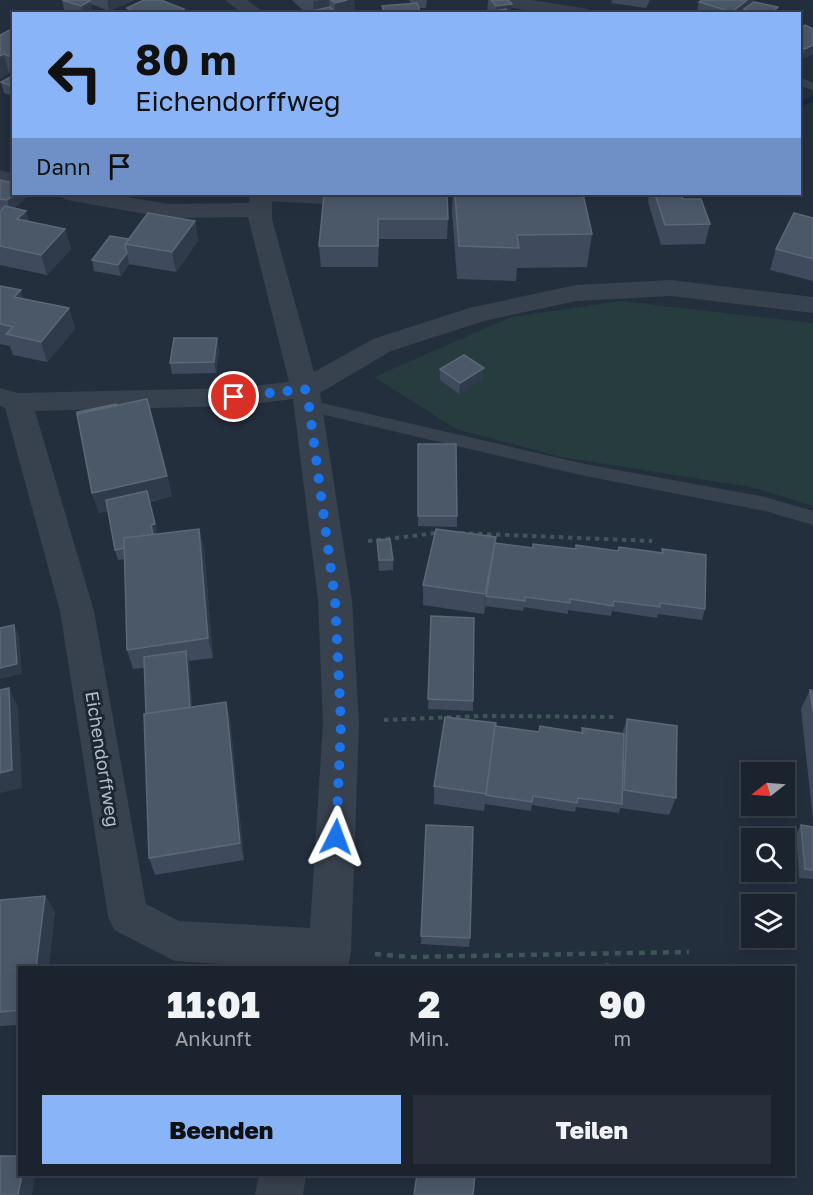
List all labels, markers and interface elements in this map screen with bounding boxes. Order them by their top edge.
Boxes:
text: 80 m [135,34,236,84]
icon: left [36,36,114,114]
text: Eichendorffweg [135,85,341,117]
icon: arrive [103,150,136,183]
text: Dann [36,153,91,180]
pin [208,371,259,422]
icon: arrive [217,380,250,413]
street label: Eichendorffweg [81,689,125,828]
north arrow [741,762,795,816]
map controls [741,762,795,948]
position arrow [304,805,368,869]
button: search [741,828,795,882]
button: layers [741,894,795,948]
text: 11:01 [167,983,260,1026]
text: 2 [418,983,440,1026]
text: 90 [599,983,646,1026]
text: Ankunft [175,1026,252,1050]
text: Min. [409,1026,450,1050]
text: m [613,1026,631,1050]
button: Beenden [42,1095,401,1164]
button: Teilen [413,1095,771,1164]

